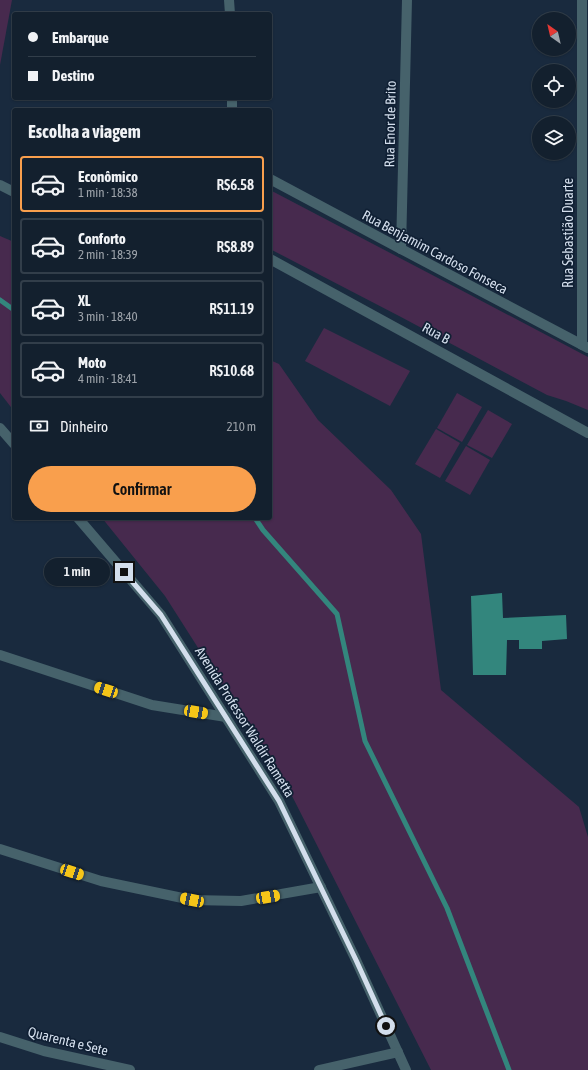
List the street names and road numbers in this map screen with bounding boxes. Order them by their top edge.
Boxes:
street label: Rua Enor de Brito [381,80,399,168]
street label: Rua Sebastião Duarte [560,178,576,288]
street label: Rua Benjamim Cardoso Fonseca [360,207,510,297]
street label: Rua B [420,319,453,347]
street label: Avenida Professor Waldir Rametta [192,644,298,800]
street label: Quarenta e Sete [26,1023,110,1059]

